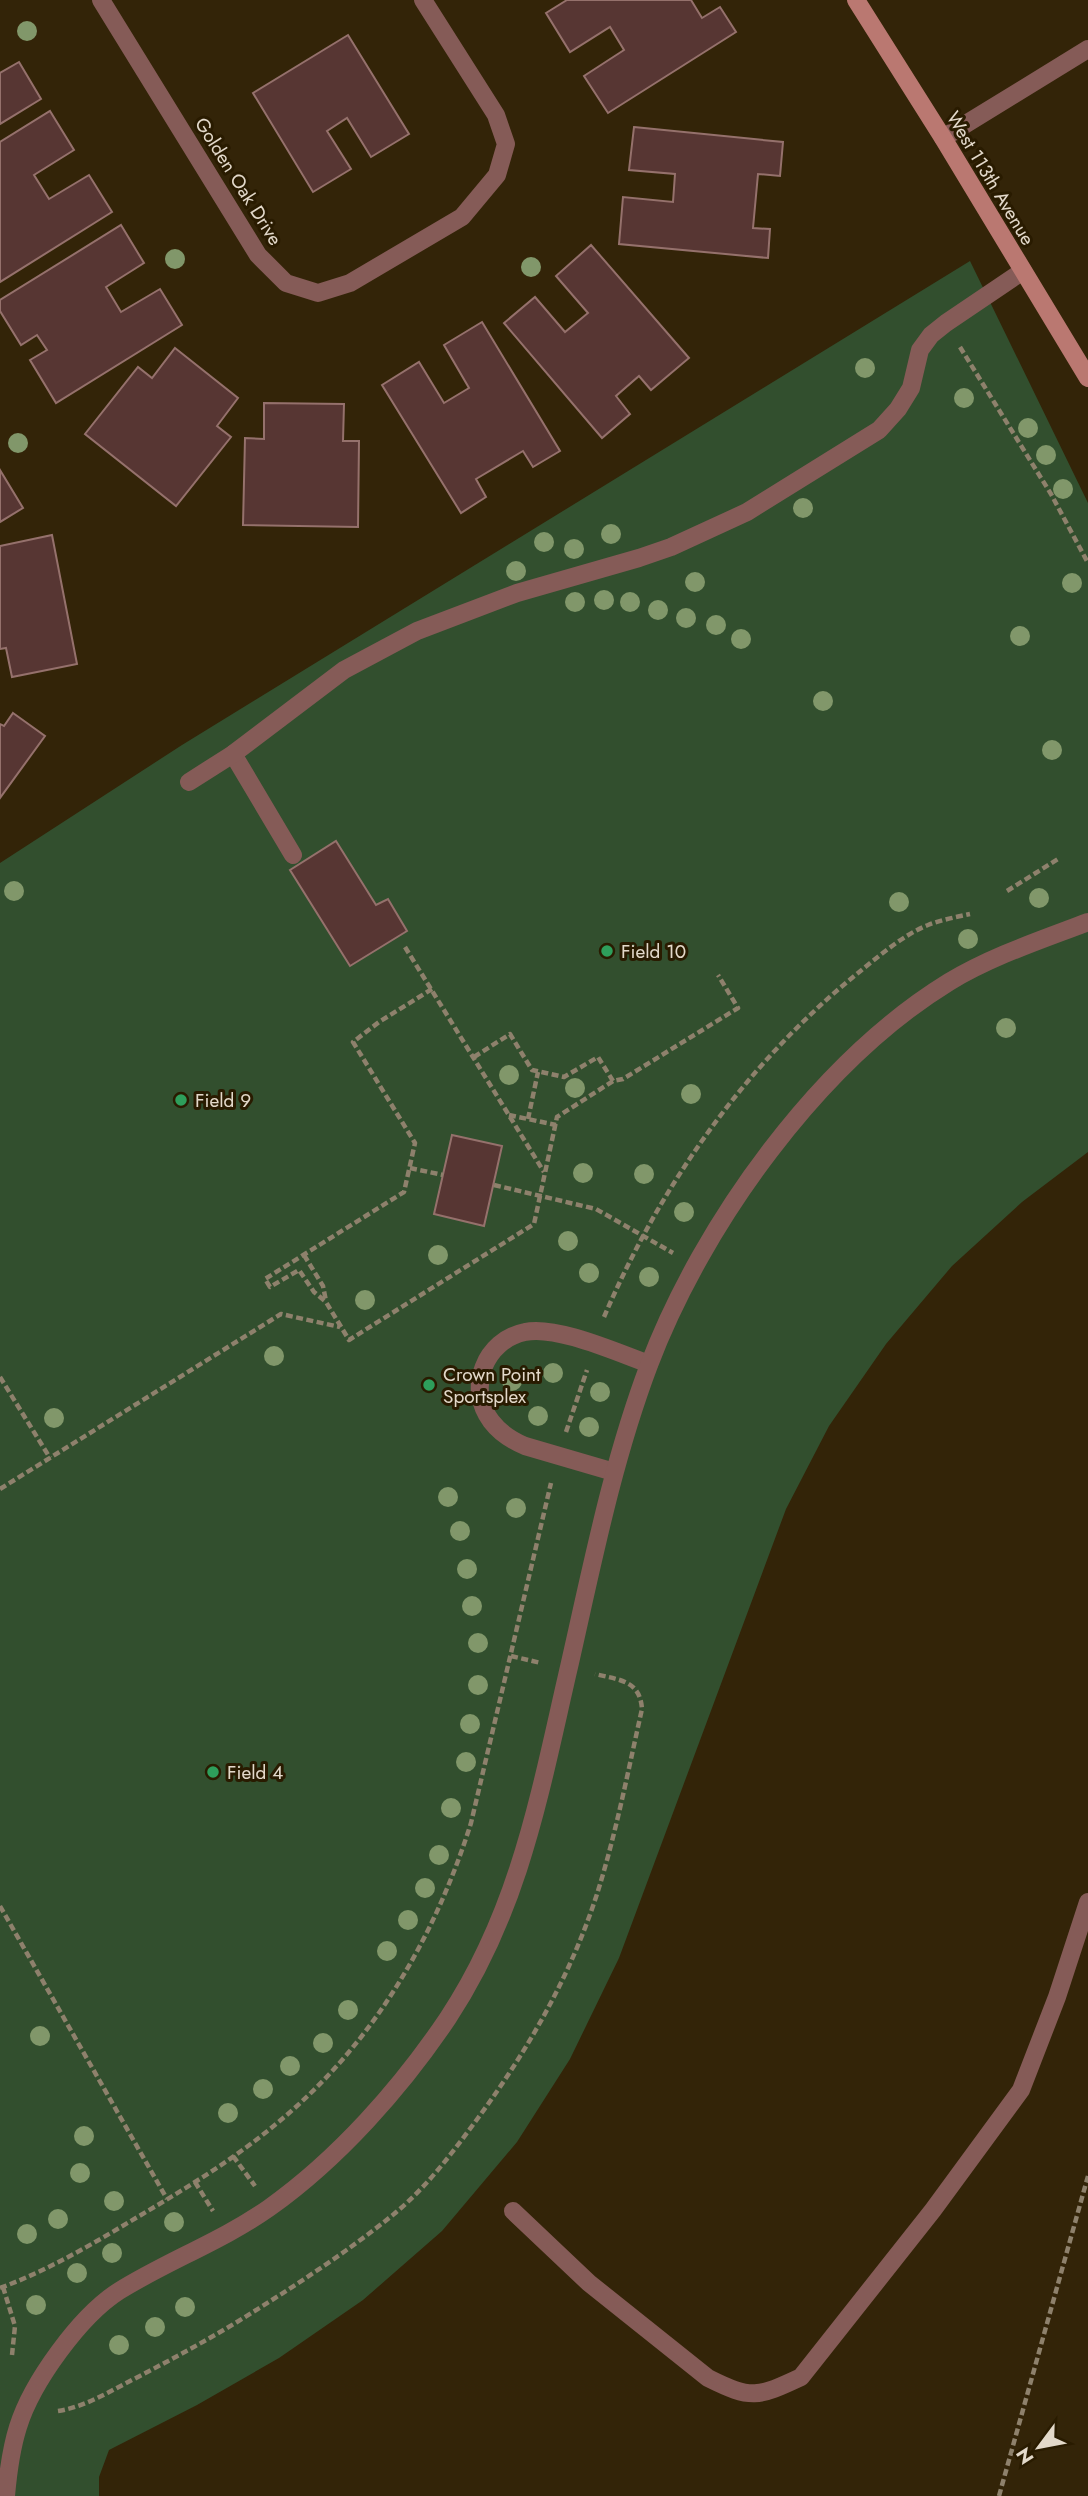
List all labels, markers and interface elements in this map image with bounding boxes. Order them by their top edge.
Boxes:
street label: West 113th Avenue [940,106,1041,250]
street label: Golden Oak Drive [188,112,289,251]
place label: Field 10 [621,938,686,965]
marker: Field 10 [599,943,615,959]
place label: Field 9 [195,1087,251,1114]
marker: Field 9 [173,1092,189,1108]
place label: Crown Point Sportsplex [443,1361,541,1410]
marker: Crown Point Sportsplex [421,1377,437,1393]
place label: Field 4 [227,1759,283,1786]
marker: Field 4 [205,1764,221,1780]
north arrow [1004,2412,1074,2482]
text: N [1010,2442,1040,2469]

